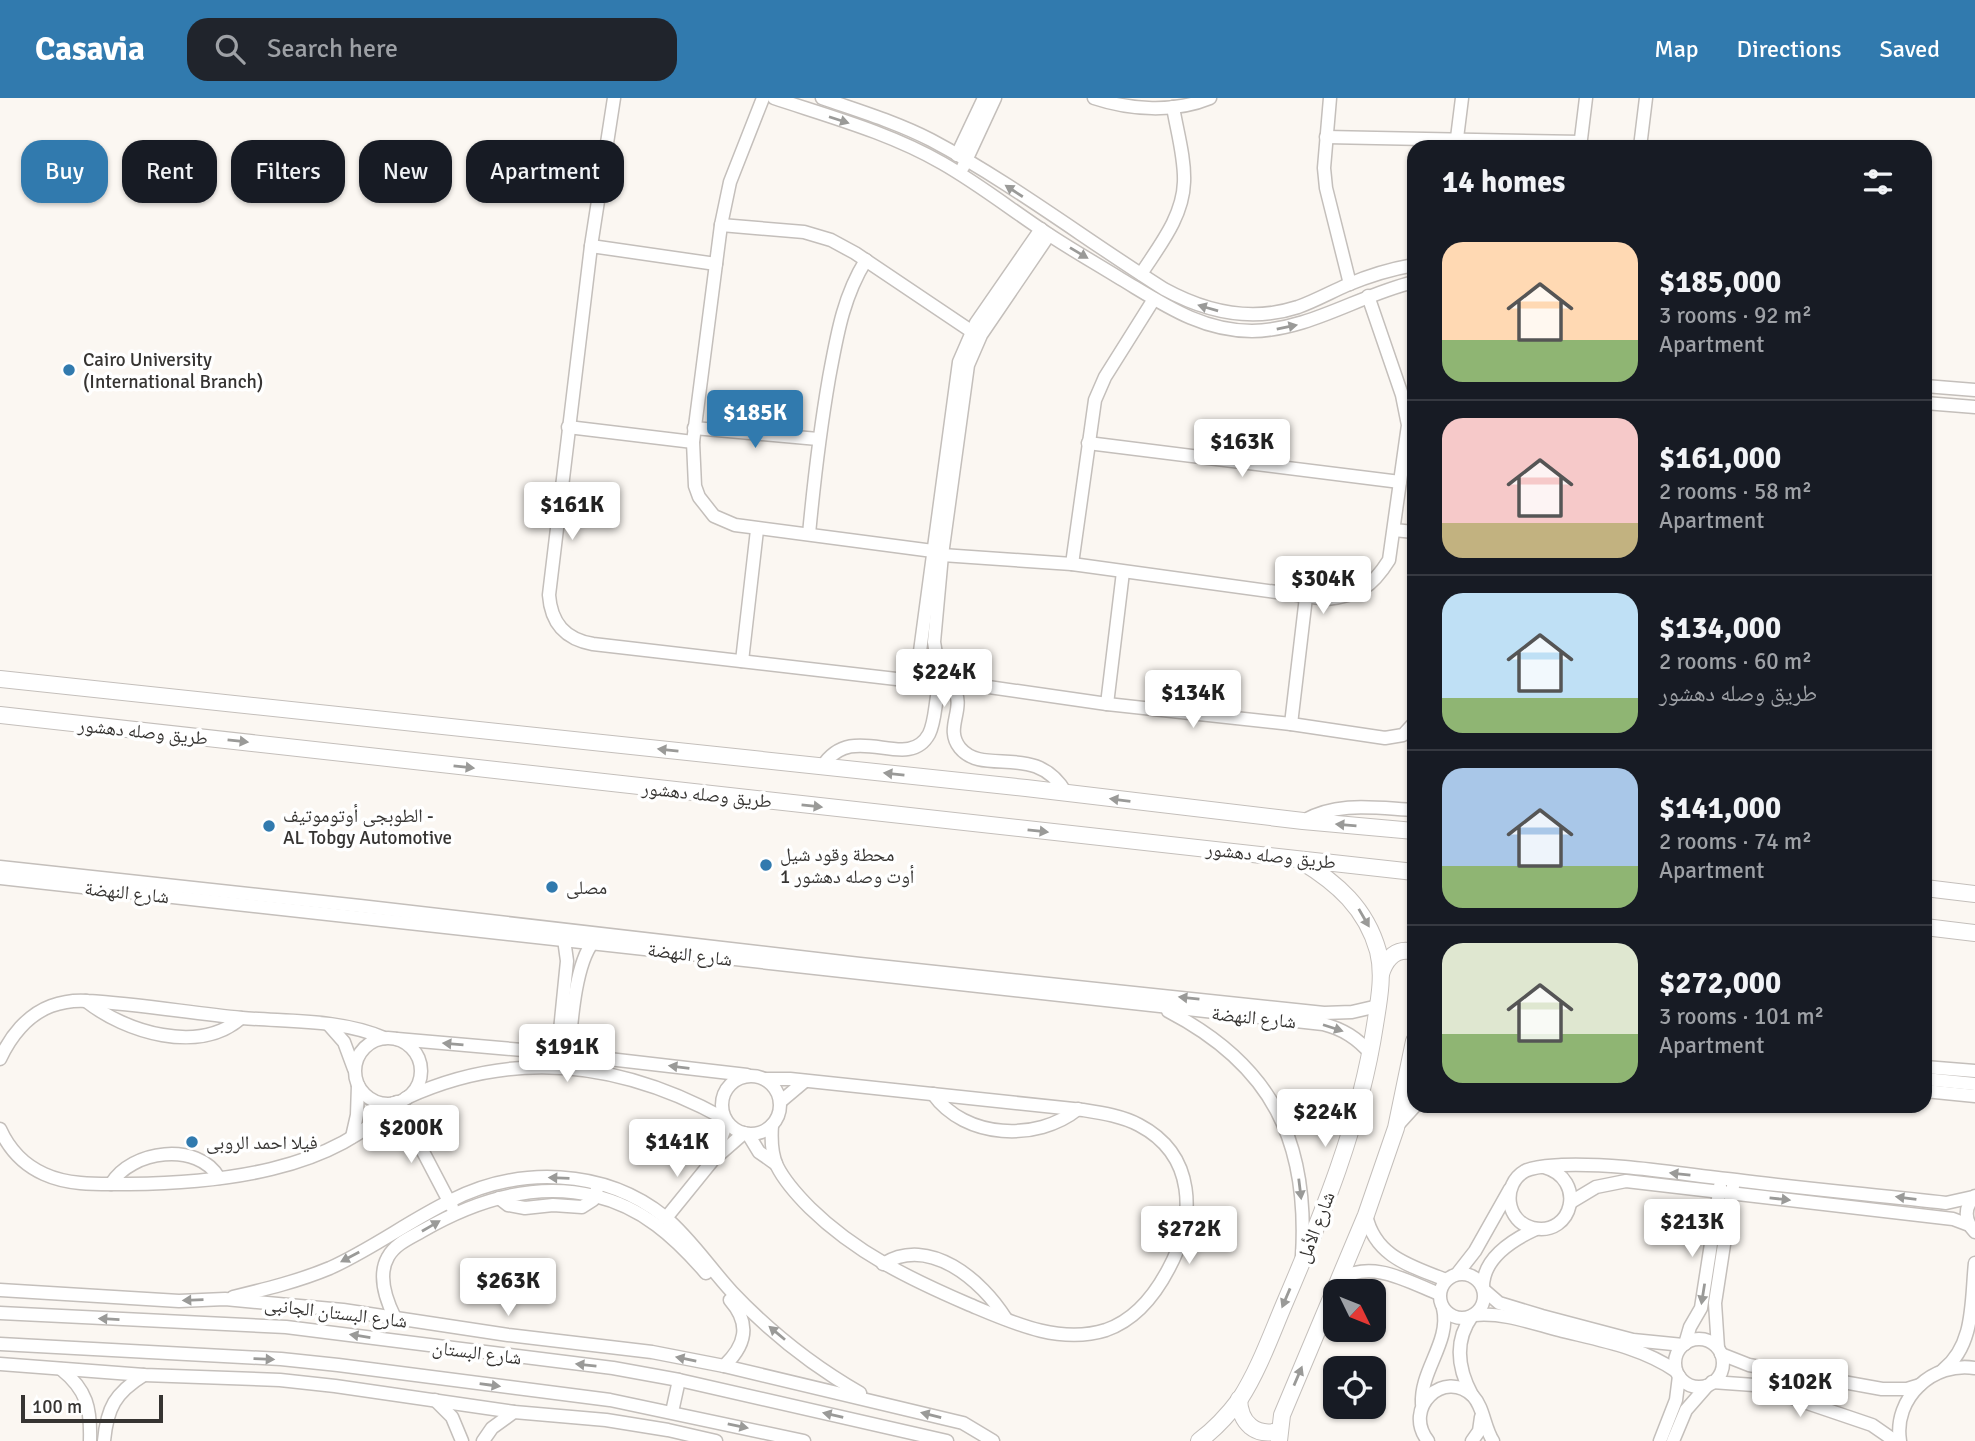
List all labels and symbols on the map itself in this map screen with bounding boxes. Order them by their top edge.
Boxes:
one-way arrow [828,115,849,126]
one-way arrow [1004,185,1023,198]
one-way arrow [1070,247,1089,260]
one-way arrow [1197,302,1219,313]
one-way arrow [1276,321,1298,332]
place label: Cairo University (International Branch) [83,348,263,394]
marker: Cairo University (International Branch) [61,362,77,378]
pin: $185K [706,390,804,450]
pin: $163K [1193,420,1291,479]
pin: $161K [523,482,621,542]
pin: $304K [1274,556,1372,616]
pin: $224K [895,650,993,709]
pin: $134K [1144,670,1242,730]
street label: طريق وصله دهشور [76,713,209,751]
one-way arrow [227,736,249,747]
one-way arrow [656,745,678,756]
one-way arrow [454,761,476,772]
one-way arrow [883,769,905,780]
street label: طريق وصله دهشور [640,776,773,814]
one-way arrow [1109,794,1131,805]
one-way arrow [801,800,823,811]
place label: الطوبجى أوتوموتيف - AL Tobgy Automotive [283,804,452,850]
marker: الطوبجى أوتوموتيف - AL Tobgy Automotive [261,818,277,834]
one-way arrow [1335,819,1357,830]
one-way arrow [1027,826,1049,837]
street label: طريق وصله دهشور [1204,837,1337,875]
place label: محطة وقود شيل أوت وصله دهشور 1 [780,843,914,889]
marker: محطة وقود شيل أوت وصله دهشور 1 [758,857,774,873]
place label: مصلى [566,876,607,900]
street label: شارع النهضة [83,877,170,909]
marker: مصلى [544,879,560,895]
one-way arrow [1358,909,1370,928]
street label: شارع النهضة [646,938,734,972]
one-way arrow [1178,992,1200,1003]
street label: شارع النهضة [1210,1002,1297,1034]
one-way arrow [1323,1023,1344,1034]
pin: $191K [518,1024,616,1084]
one-way arrow [441,1038,463,1049]
one-way arrow [668,1062,690,1073]
pin: $224K [1276,1090,1374,1149]
pin: $200K [362,1105,460,1165]
pin: $141K [628,1119,726,1179]
place label: فيلا احمد الروبى [206,1131,318,1155]
marker: فيلا احمد الروبى [184,1134,200,1150]
one-way arrow [1669,1168,1691,1179]
one-way arrow [548,1172,570,1183]
one-way arrow [1294,1178,1305,1200]
street label: شارع الأمل [1291,1188,1340,1266]
one-way arrow [1769,1193,1791,1204]
one-way arrow [1895,1193,1917,1204]
pin: $213K [1643,1200,1741,1259]
pin: $272K [1140,1206,1238,1266]
one-way arrow [421,1220,440,1232]
one-way arrow [340,1251,360,1263]
pin: $263K [459,1258,557,1318]
north arrow [1323,1279,1386,1342]
one-way arrow [1698,1283,1709,1305]
one-way arrow [1281,1288,1292,1309]
street label: شارع البستان الجانبى [263,1292,409,1334]
one-way arrow [181,1295,203,1306]
one-way arrow [98,1314,120,1325]
one-way arrow [768,1326,785,1341]
one-way arrow [349,1330,371,1341]
street label: شارع البستان [431,1336,523,1370]
one-way arrow [253,1353,275,1364]
one-way arrow [675,1353,697,1364]
one-way arrow [575,1359,597,1370]
pin: $102K [1751,1360,1849,1419]
one-way arrow [1293,1366,1304,1387]
one-way arrow [479,1380,501,1391]
scale bar [21,1392,163,1424]
one-way arrow [822,1409,844,1420]
one-way arrow [920,1409,942,1420]
one-way arrow [727,1421,749,1432]

